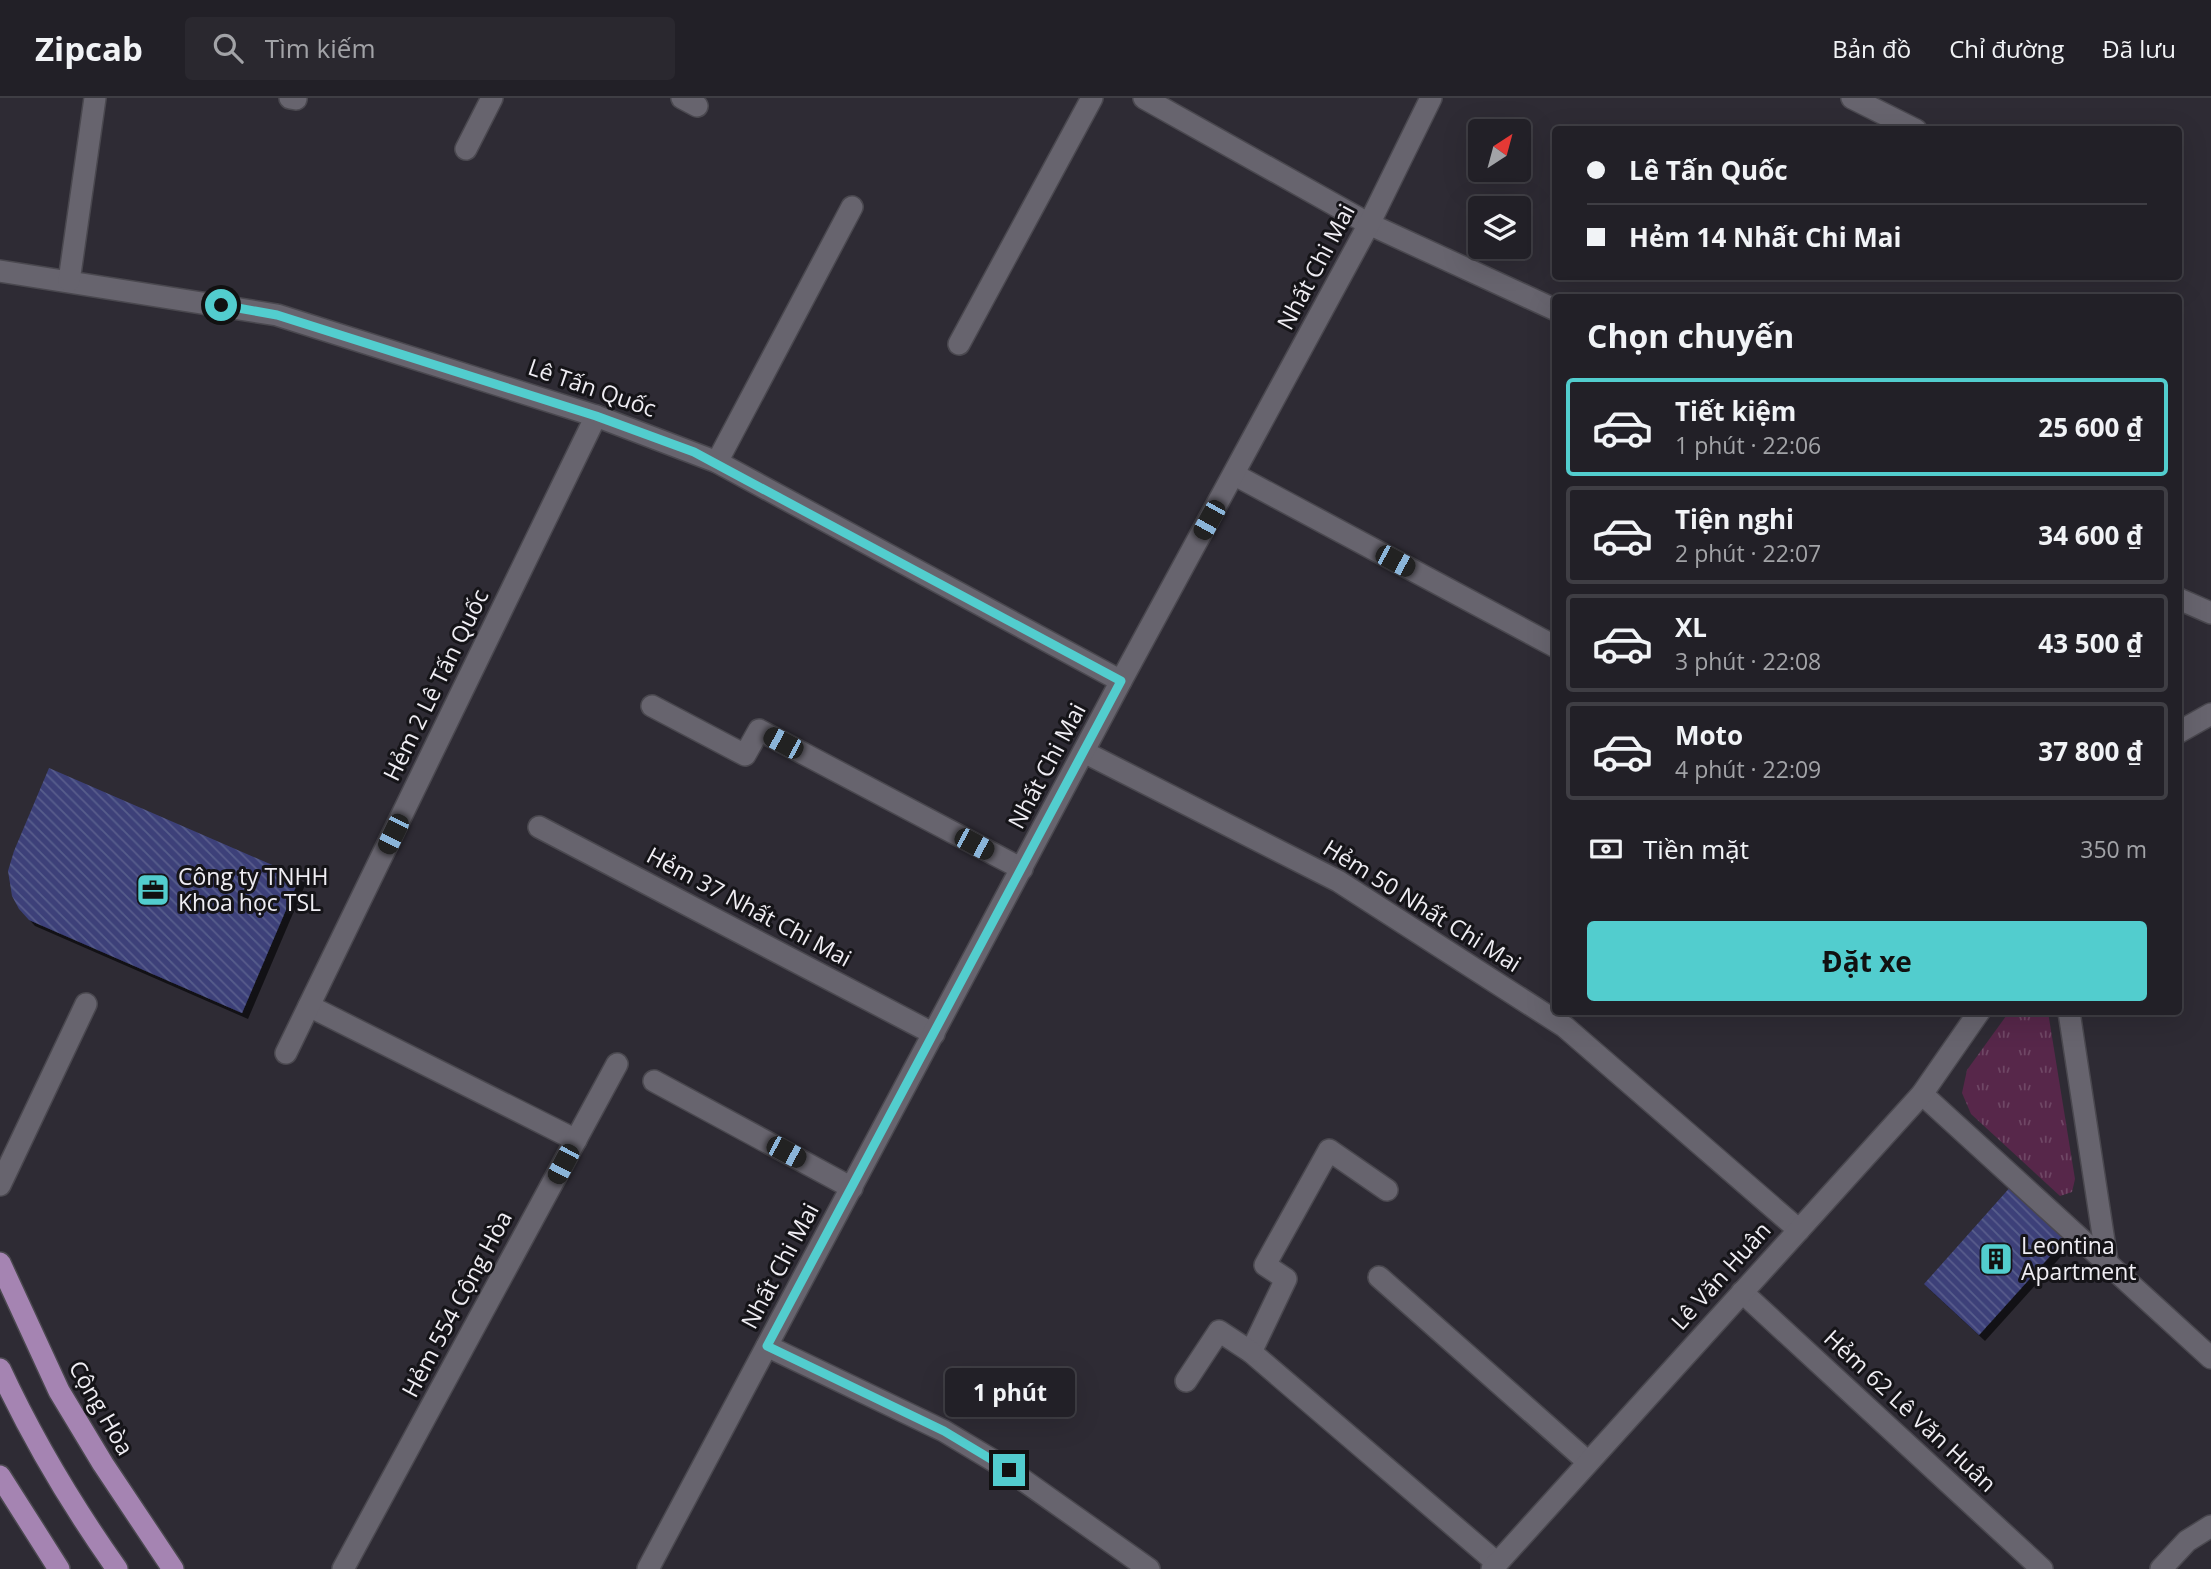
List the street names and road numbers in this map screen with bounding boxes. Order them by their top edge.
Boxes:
street label: Nhất Chi Mai [1269,198,1362,335]
street label: Lê Tấn Quốc [524,350,661,424]
street label: Hẻm 2 Lê Tấn Quốc [375,583,495,786]
street label: Nhất Chi Mai [1000,697,1093,834]
street label: Hẻm 50 Nhất Chi Mai [1318,831,1527,979]
street label: Hẻm 37 Nhất Chi Mai [642,839,857,974]
street label: Nhất Chi Mai [733,1197,826,1334]
street label: Hẻm 554 Cộng Hòa [393,1205,519,1402]
street label: Lê Văn Huân [1663,1214,1777,1336]
street label: Hẻm 62 Lê Văn Huân [1818,1322,2004,1499]
street label: Cộng Hòa [62,1354,142,1461]

